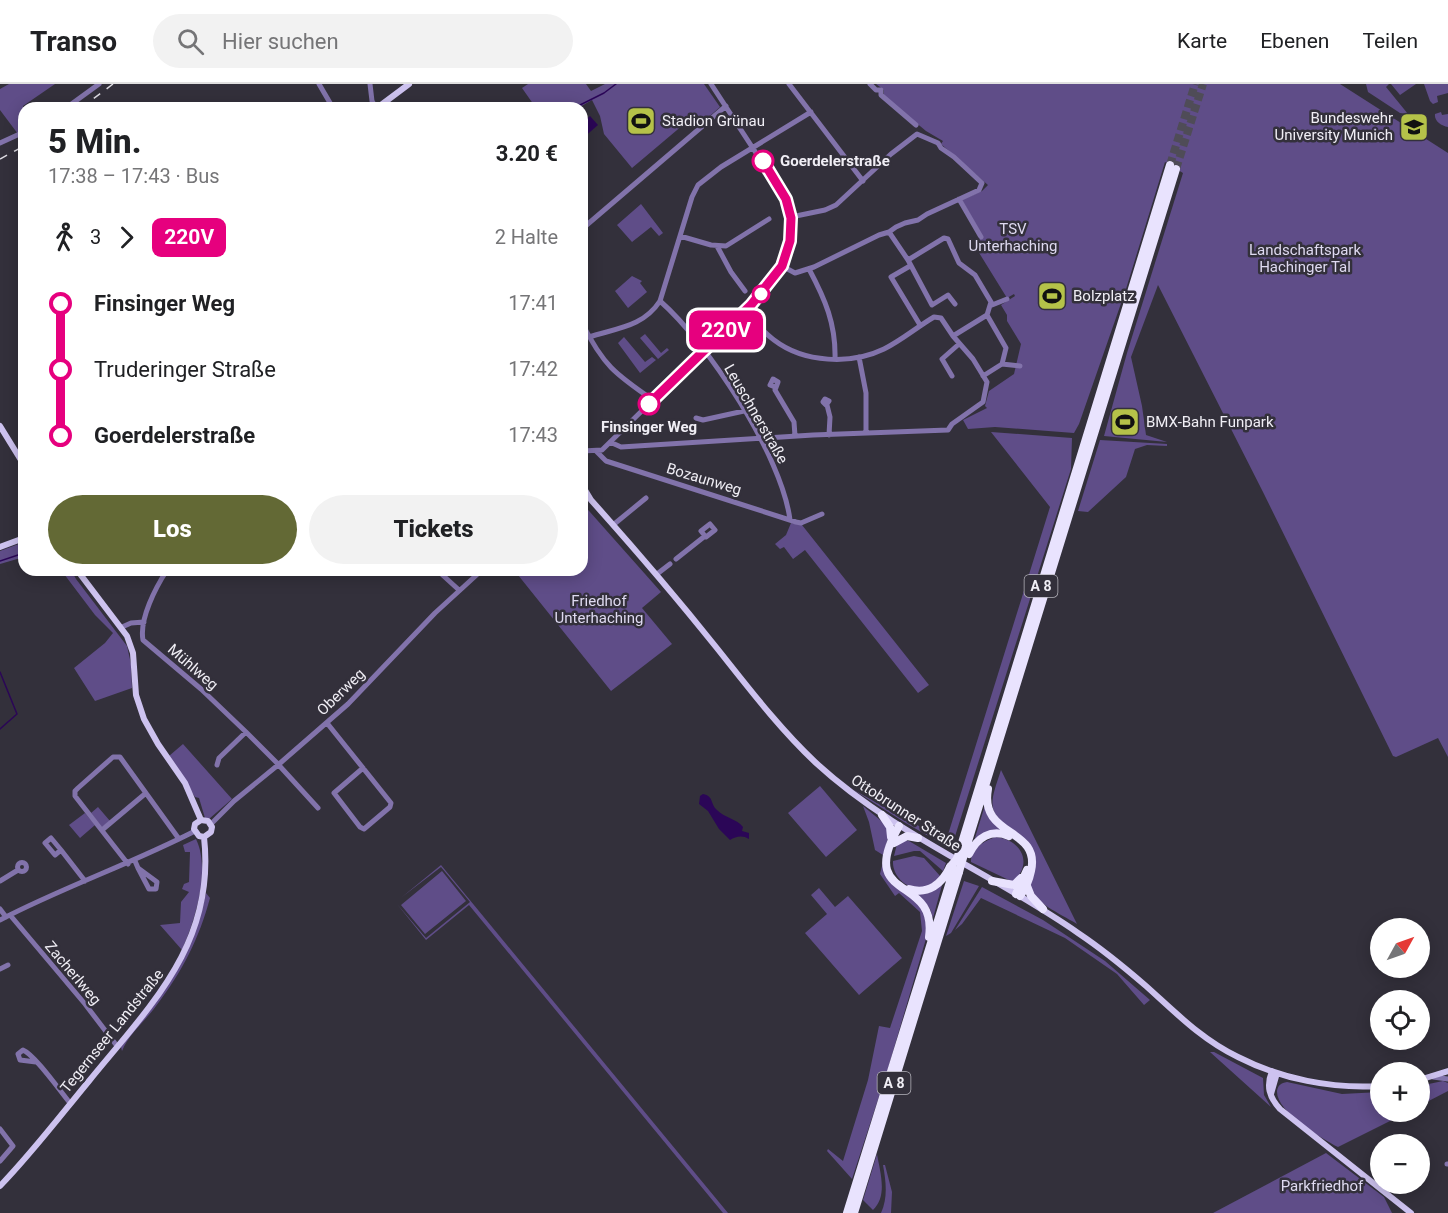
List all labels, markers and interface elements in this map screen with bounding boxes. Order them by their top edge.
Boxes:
search box [153,14,573,68]
text: Transo [30,25,117,58]
icon: search [174,25,207,58]
text: Hier suchen [222,29,339,54]
text: Karte [1177,29,1227,53]
text: Ebenen [1260,29,1329,53]
text: Teilen [1362,29,1418,53]
sports icon: Stadion Grünau [625,105,657,137]
place label: Bundeswehr University Munich [1275,109,1393,144]
school or university icon: Bundeswehr University Munich [1398,111,1430,143]
place label: Stadion Grünau [662,112,765,130]
text: 5 Min. [48,122,141,161]
text: 3.20 € [496,141,558,166]
marker: Goerdelerstraße [752,150,774,172]
place label: Goerdelerstraße [780,152,890,170]
text: 17:38 – 17:43 · Bus [48,164,220,188]
park label: TSV Unterhaching [969,220,1057,255]
icon: walk [48,221,81,254]
icon: forward [110,221,143,254]
text: 3 [90,225,101,249]
text: 220V [164,225,214,249]
text: 2 Halte [495,225,558,249]
park label: Landschaftspark Hachinger Tal [1249,241,1361,276]
sports icon: Bolzplatz [1036,280,1068,312]
unlabelled marker [752,285,770,303]
place label: Bolzplatz [1073,287,1135,305]
text: Finsinger Weg [94,291,235,316]
text: 17:41 [508,291,558,315]
line badge: 220V [684,310,768,350]
text: 220V [701,318,751,342]
text: Truderinger Straße [94,357,276,382]
text: 17:42 [508,357,558,381]
street label: Leuschnerstraße [720,361,792,467]
marker: Finsinger Weg [638,393,660,415]
sports icon: BMX-Bahn Funpark [1109,406,1141,438]
place label: BMX-Bahn Funpark [1146,413,1274,431]
place label: Finsinger Weg [601,418,697,436]
text: Goerdelerstraße [94,423,255,448]
text: 17:43 [508,423,558,447]
street label: Bozaunweg [664,459,744,499]
button: Los [48,495,297,564]
button: Tickets [309,495,558,564]
road number: A 8 [1024,575,1058,597]
park label: Friedhof Unterhaching [555,592,643,627]
street label: Mühlweg [164,640,222,694]
street label: Oberweg [313,665,369,719]
street label: Ottobrunner Straße [848,771,964,855]
north arrow [1370,918,1430,978]
map controls [1370,918,1430,1194]
street label: Zacherlweg [41,937,105,1009]
street label: Tegernseer Landstraße [57,966,167,1096]
button: locate [1370,990,1430,1050]
button: + [1370,1062,1430,1122]
road number: A 8 [878,1072,910,1094]
button: − [1370,1134,1430,1194]
park label: Parkfriedhof [1281,1177,1364,1195]

